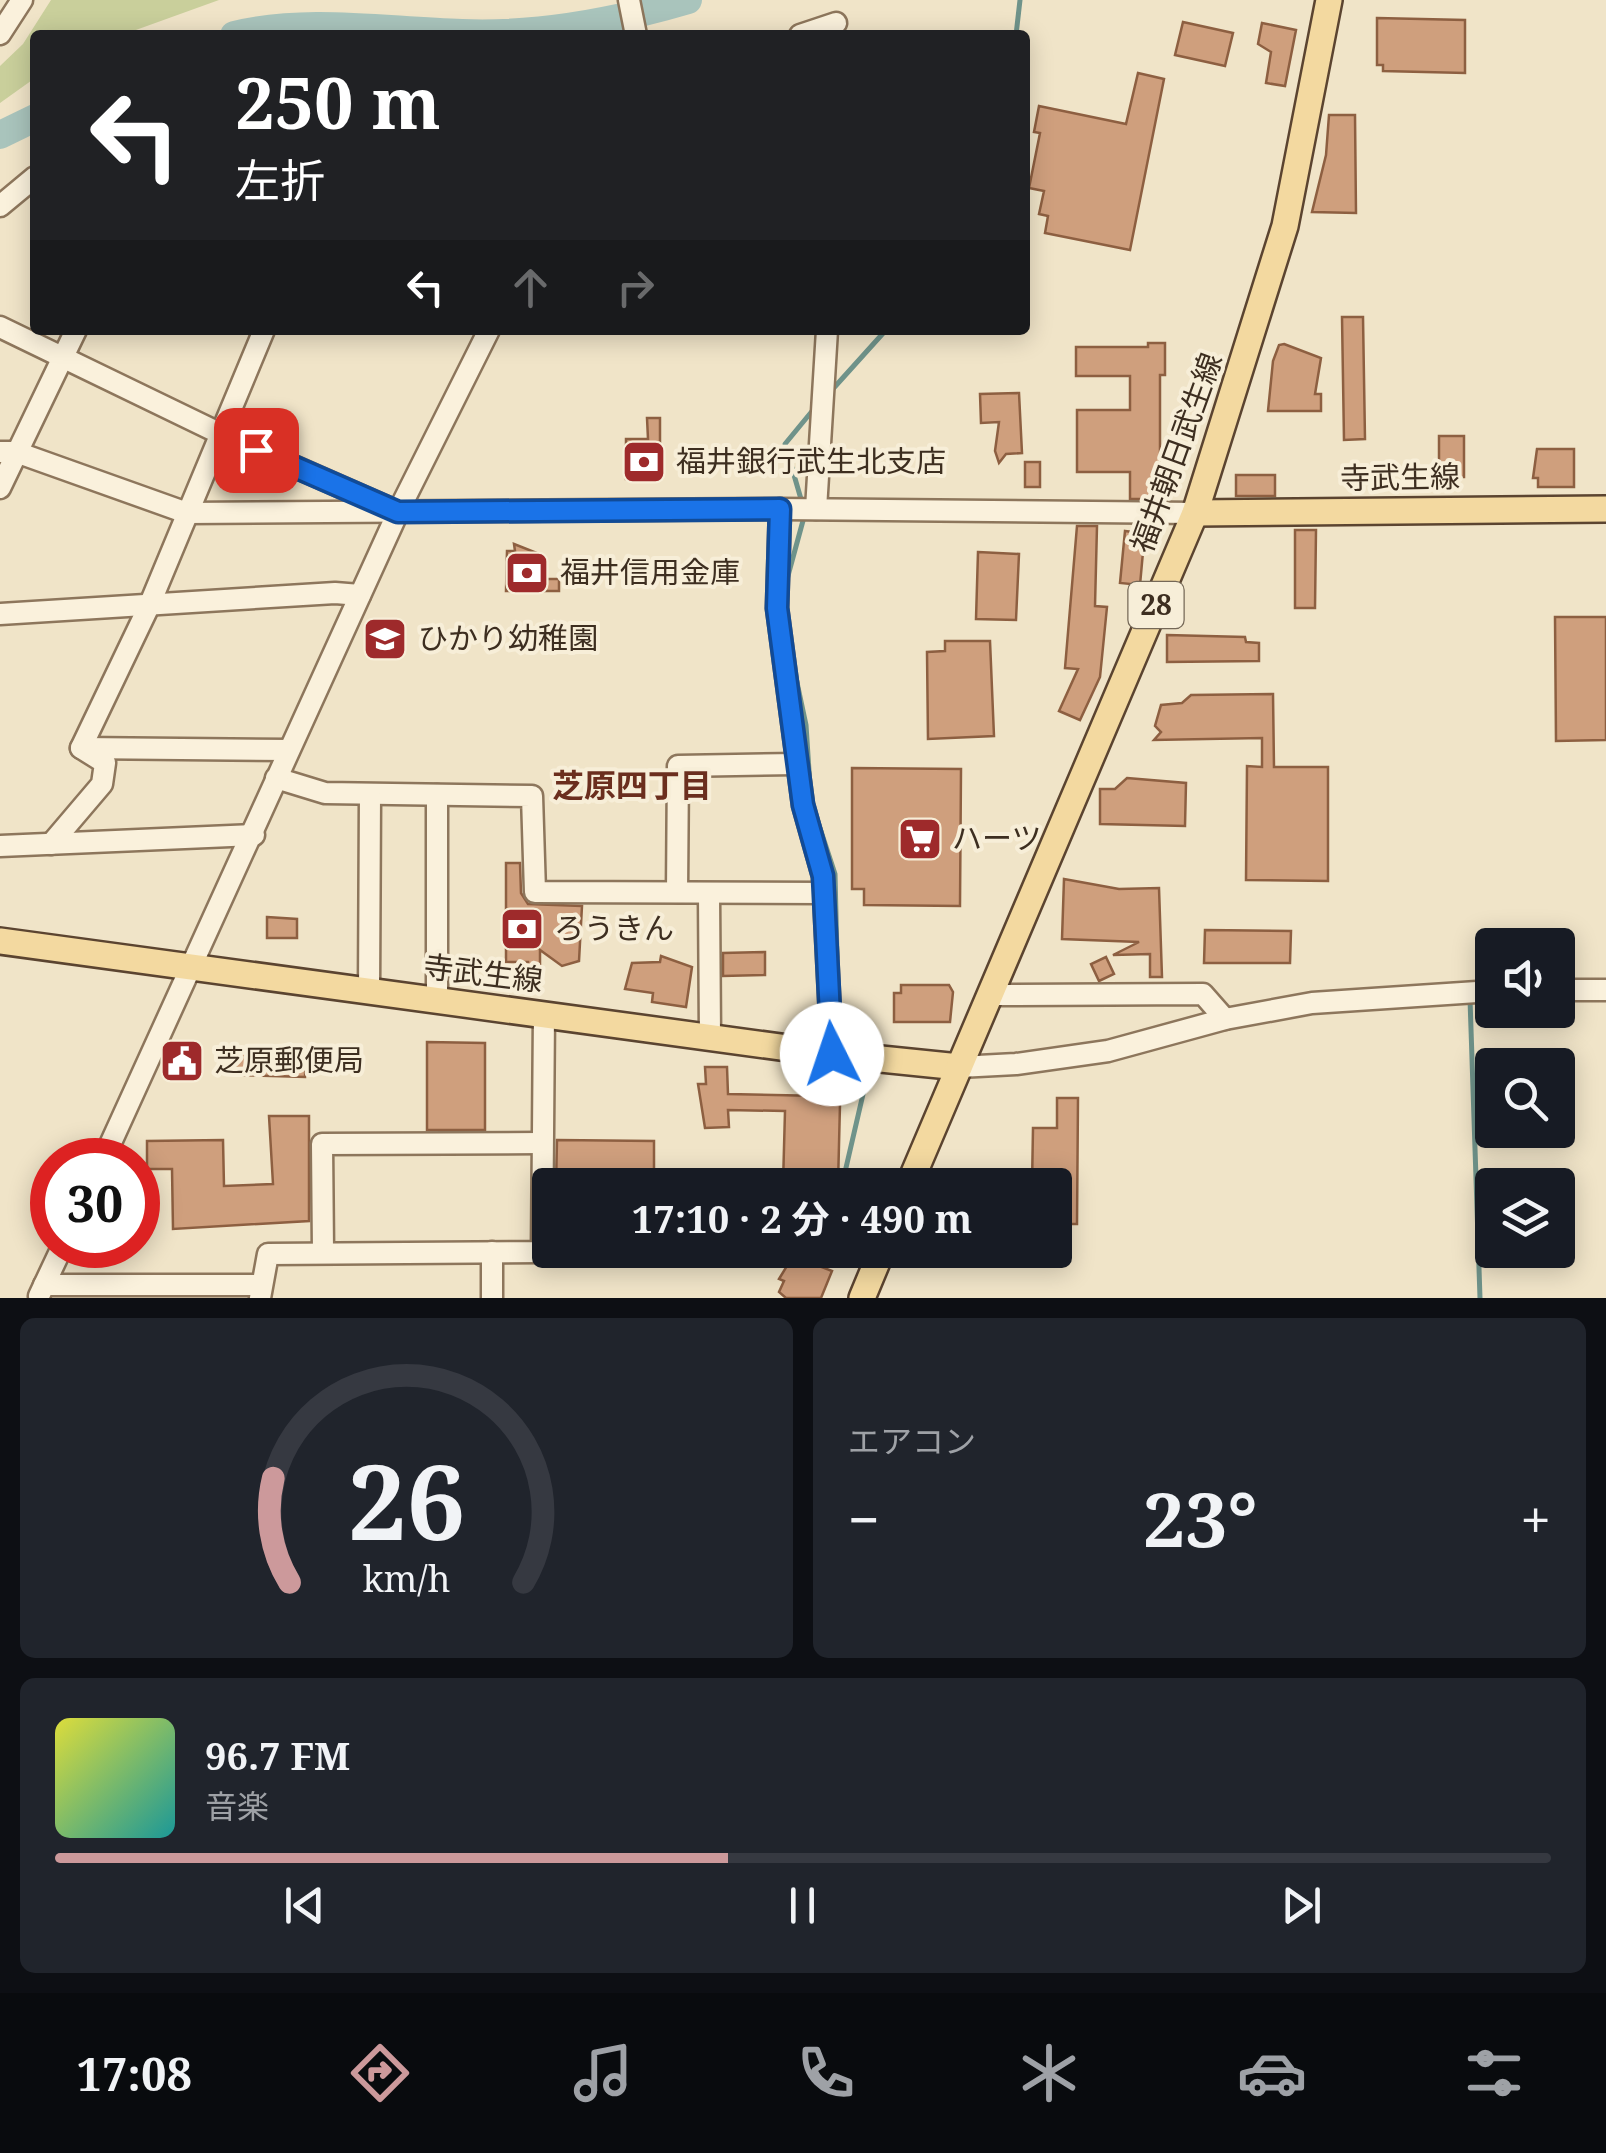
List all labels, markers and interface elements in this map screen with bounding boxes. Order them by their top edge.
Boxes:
text: 250 m [235,54,441,150]
icon: left [70,70,200,200]
text: 左折 [235,149,325,210]
icon: left [398,260,453,315]
icon: ahead [503,260,558,315]
icon: right [608,260,663,315]
street label: 福井朝日武生線 [1120,347,1231,558]
pin [214,408,299,493]
icon: arrive [229,423,284,478]
bank icon: 福井銀行武生北支店 [621,439,667,485]
place label: 福井銀行武生北支店 [676,440,946,481]
street label: 寺武生線 [1340,455,1460,498]
bank icon: 福井信用金庫 [504,550,550,596]
place label: 福井信用金庫 [560,551,740,592]
road number: 28 [1128,582,1184,628]
school or university icon: ひかり幼稚園 [362,616,408,662]
place label: ひかり幼稚園 [418,617,598,658]
district label: 芝原四丁目 [552,763,712,806]
supermarket icon: ハーツ [897,816,943,862]
place label: ハーツ [952,817,1041,858]
bank icon: ろうきん [499,906,545,952]
place label: ろうきん [554,907,674,948]
map controls [1475,928,1575,1268]
button: sound [1475,928,1575,1028]
street label: 寺武生線 [421,945,545,1000]
position arrow [780,1002,884,1106]
public building icon: 芝原郵便局 [159,1038,205,1084]
place label: 芝原郵便局 [214,1039,364,1080]
button: search [1475,1048,1575,1148]
speed limit sign: 30 [30,1138,160,1268]
button: layers [1475,1168,1575,1268]
text: 17:10 · 2 分 · 490 m [632,1192,972,1244]
text: エアコン [848,1419,976,1462]
text: 26 [348,1429,465,1570]
text: 23° [1143,1467,1257,1569]
text: − [848,1481,880,1556]
text: + [1520,1481,1551,1556]
text: km/h [363,1554,450,1602]
text: 96.7 FM [205,1729,350,1781]
text: 音楽 [205,1784,269,1827]
icon: previous [277,1878,332,1933]
icon: pause [775,1878,830,1933]
icon: next [1274,1878,1329,1933]
icon: directions [345,2038,415,2108]
icon: music [568,2038,638,2108]
icon: phone [791,2038,861,2108]
icon: climate [1014,2038,1084,2108]
icon: car [1237,2038,1307,2108]
icon: filters [1459,2038,1529,2108]
text: 17:08 [76,2043,192,2104]

